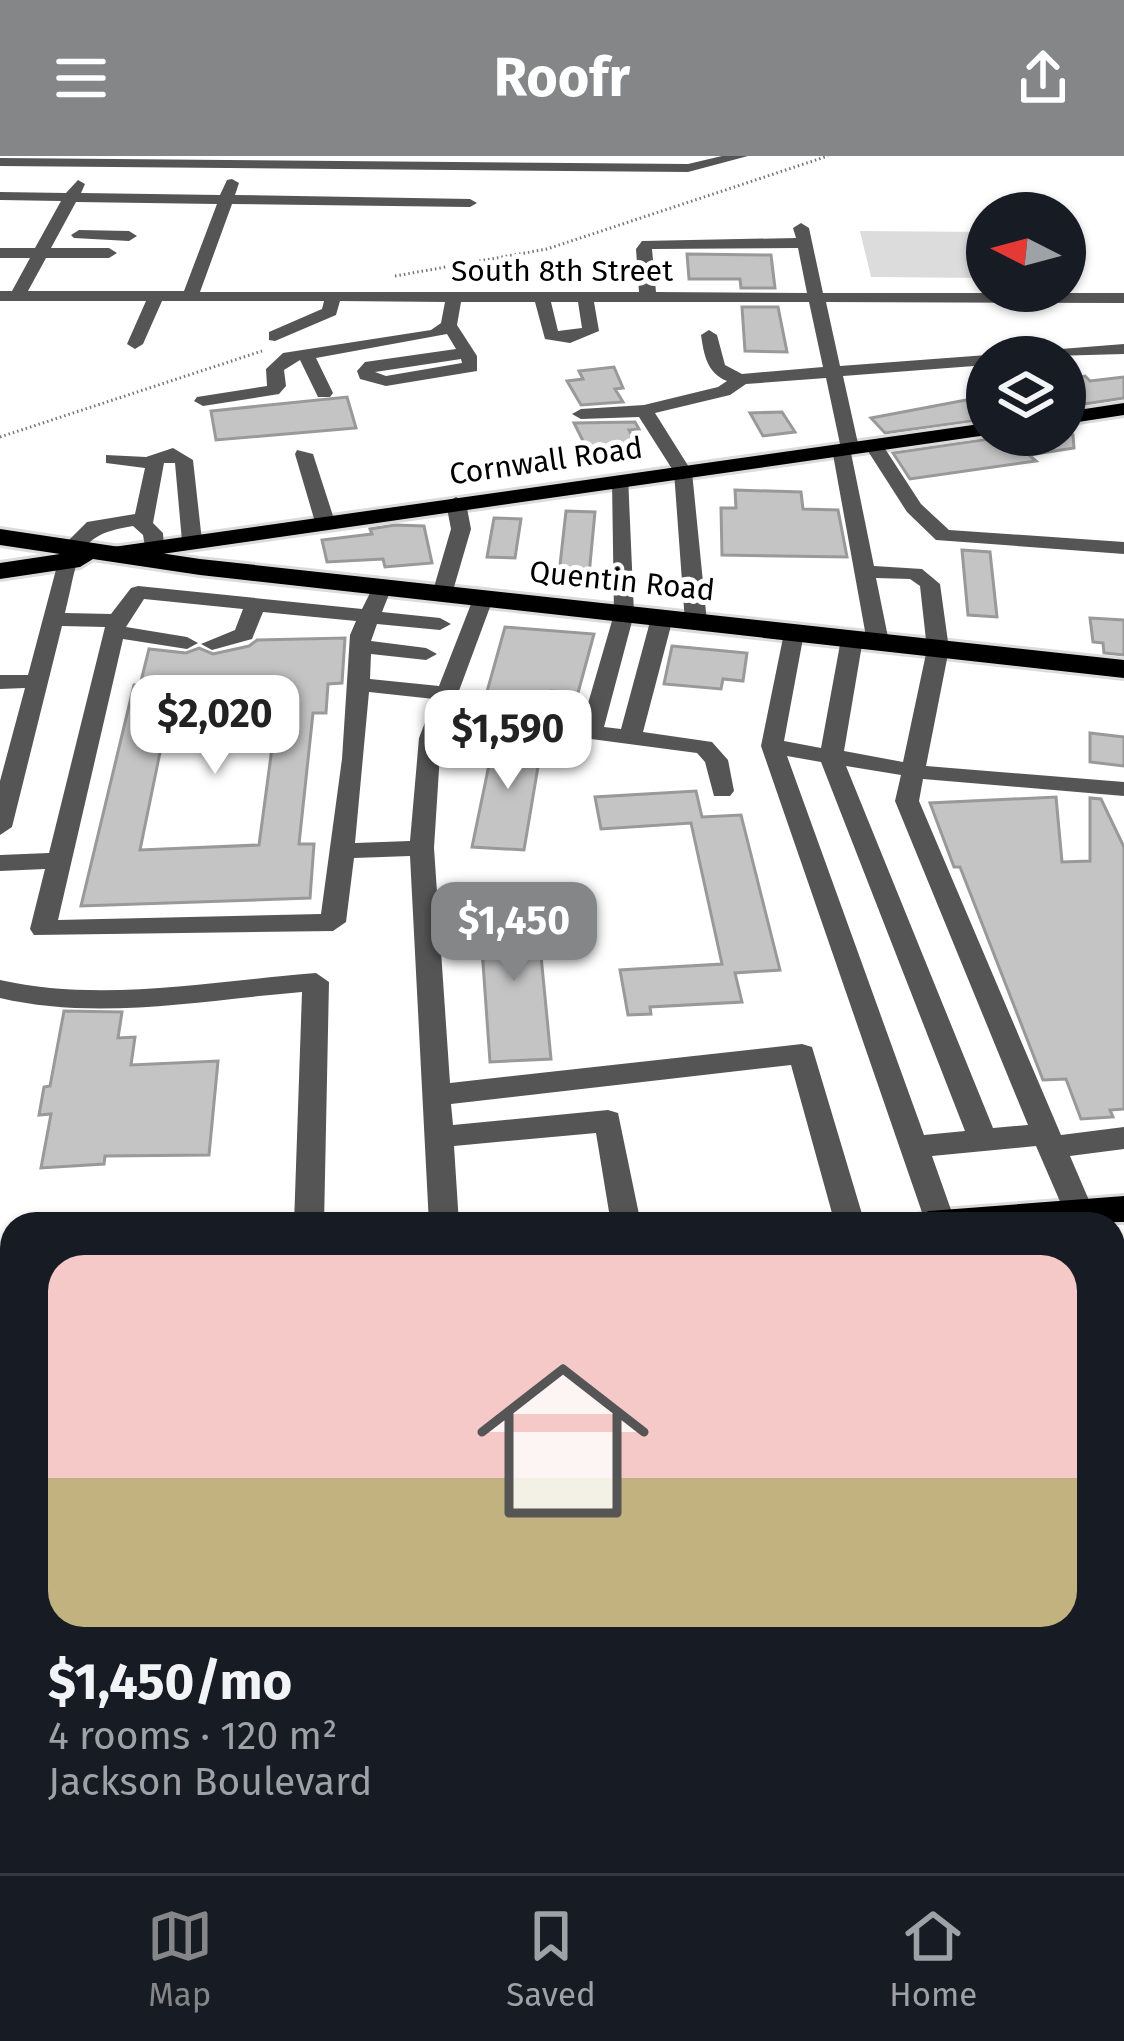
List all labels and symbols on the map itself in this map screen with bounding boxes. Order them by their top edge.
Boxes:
north arrow [966,192,1086,312]
street label: South 8th Street [451,253,673,289]
street label: Cornwall Road [447,430,645,492]
street label: Quentin Road [528,553,716,609]
pin: $2,020 [117,675,313,777]
pin: $1,590 [410,690,606,792]
pin: $1,450 [416,882,612,984]

